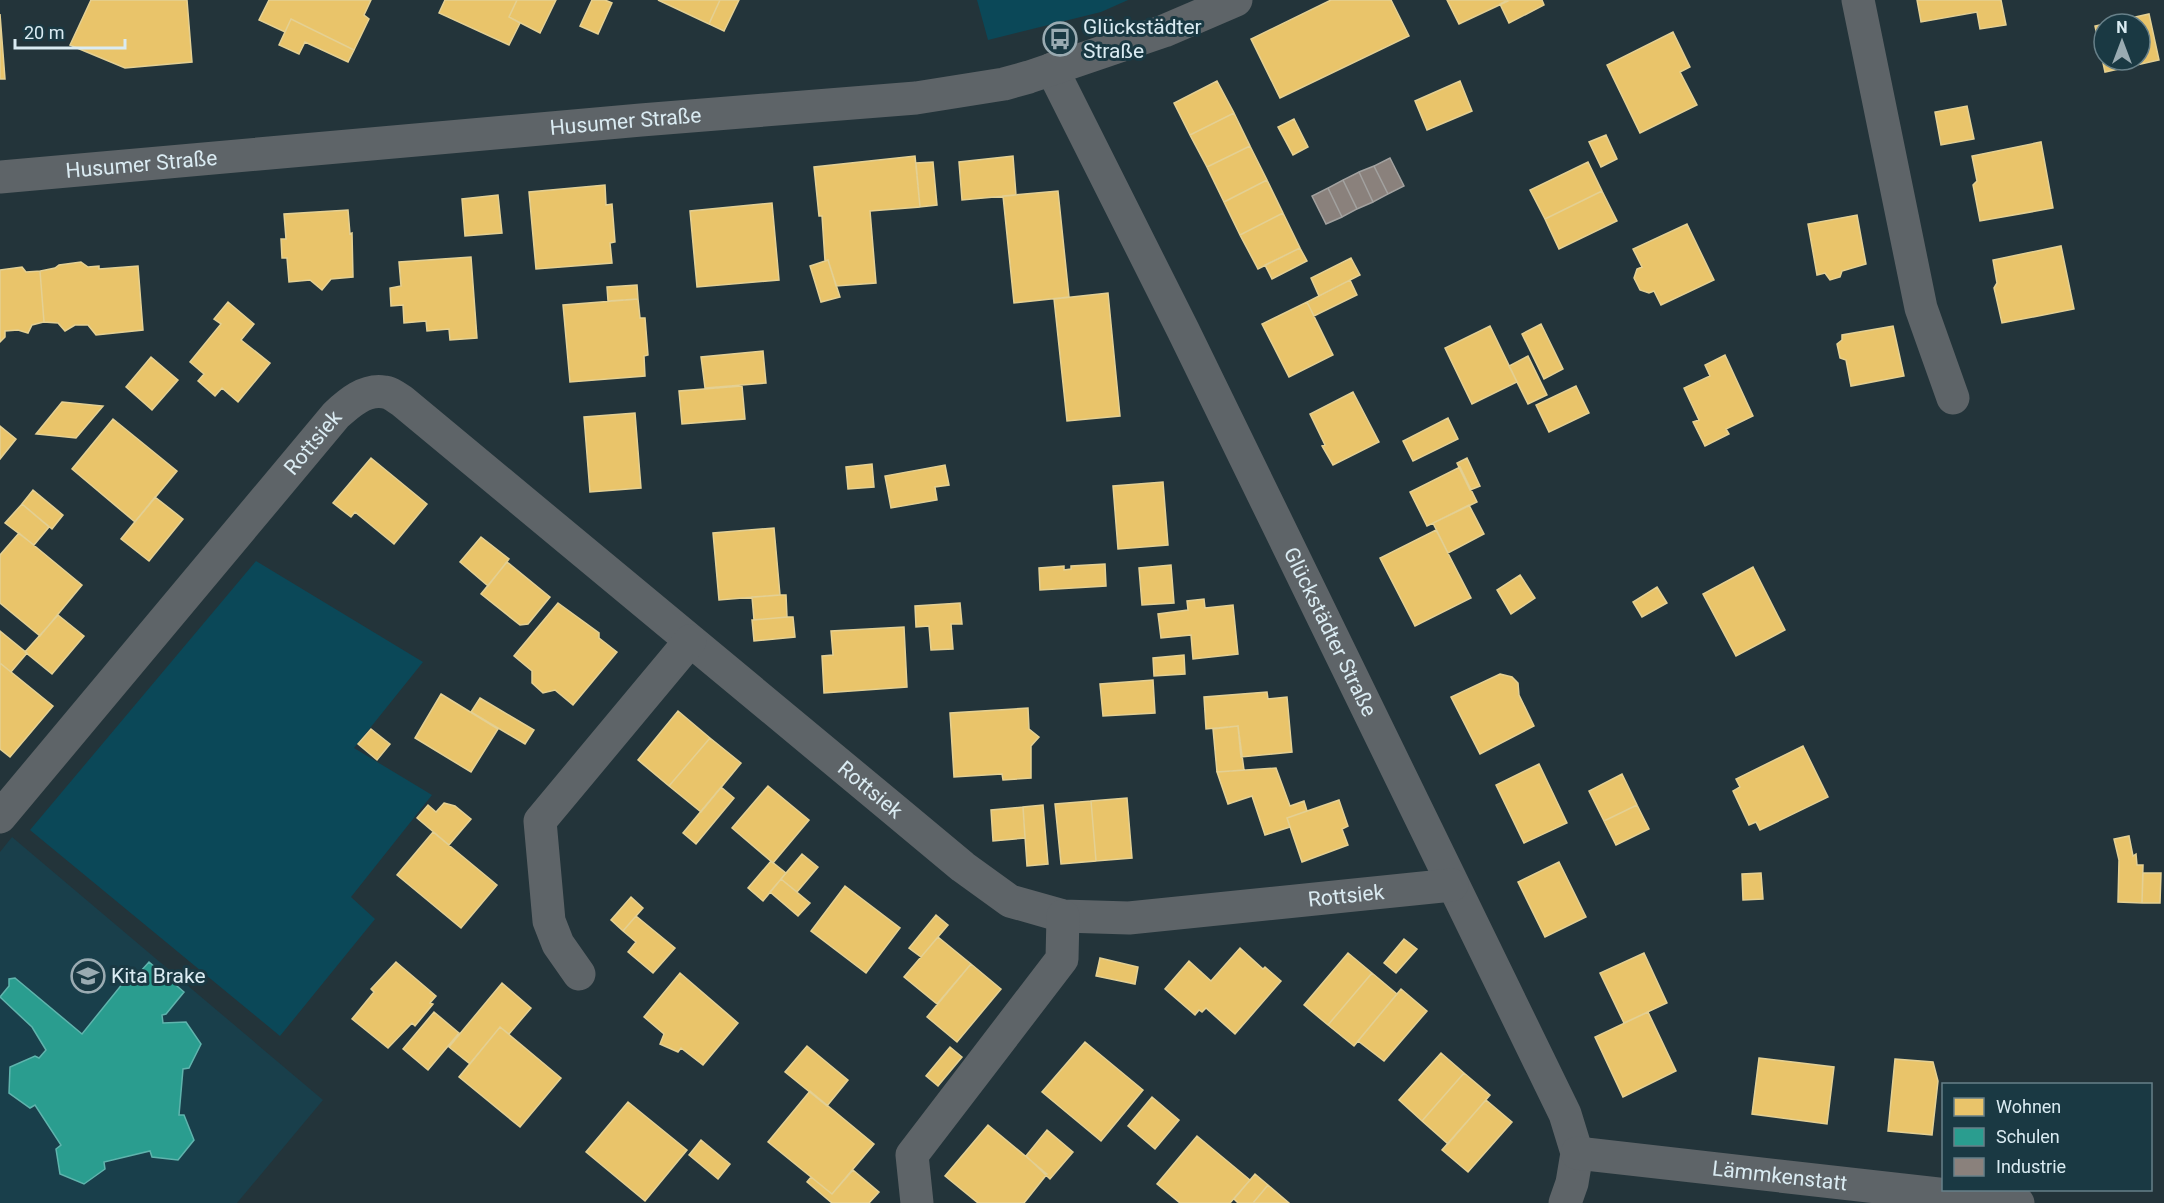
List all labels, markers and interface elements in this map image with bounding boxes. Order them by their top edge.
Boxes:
scale bar [15,12,124,50]
north arrow [2092,12,2152,72]
place label: Glückstädter Straße [1083,15,1202,63]
text: N [2116,18,2128,37]
bus stop icon: Glückstädter Straße [1042,21,1078,57]
text: 20 m [24,22,64,43]
street label: Husumer Straße [549,103,702,140]
street label: Husumer Straße [65,146,218,183]
street label: Rottsiek [279,405,347,480]
street label: Glückstädter Straße [1279,544,1381,721]
street label: Rottsiek [833,756,908,824]
street label: Rottsiek [1307,880,1386,912]
school or university icon: Kita Brake [70,958,106,994]
place label: Kita Brake [111,964,206,988]
legend [1942,1083,2152,1191]
text: Wohnen [1996,1096,2061,1117]
text: Schulen [1996,1126,2060,1147]
street label: Lämmkenstatt [1711,1156,1849,1196]
text: Industrie [1996,1156,2066,1177]

